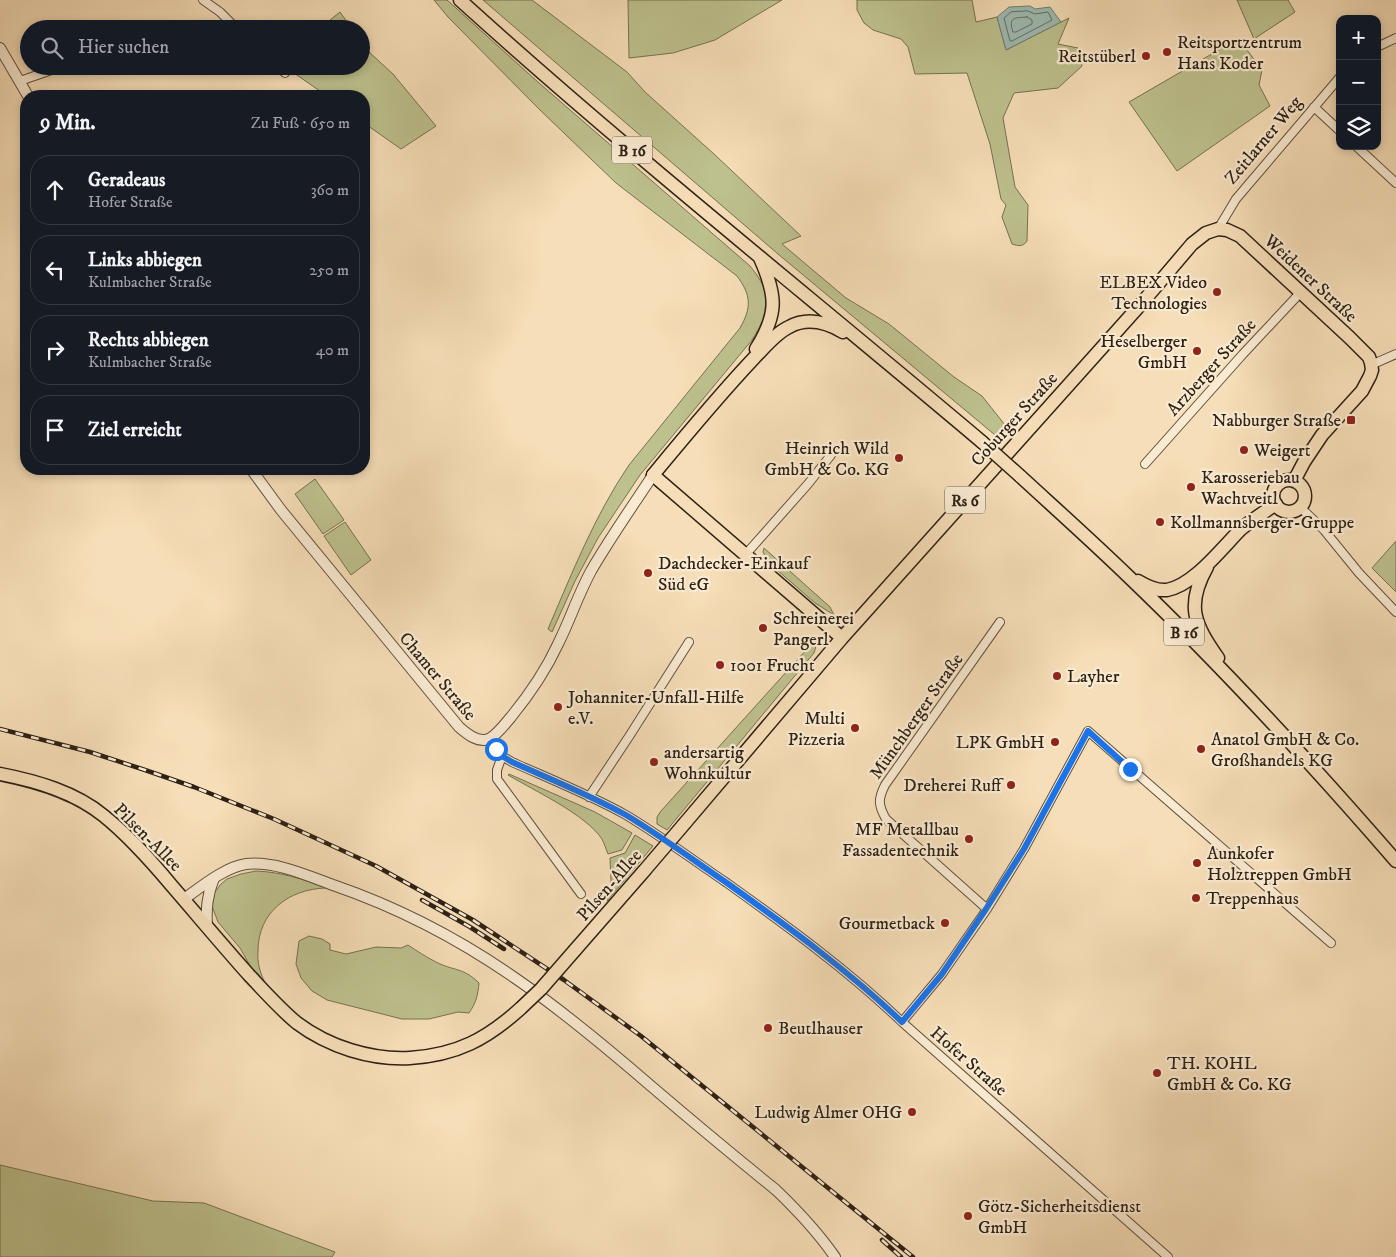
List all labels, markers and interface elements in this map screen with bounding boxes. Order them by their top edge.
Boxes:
map controls [1336,15,1381,150]
button: + [1336,15,1381,60]
search box [20,20,370,75]
place label: Reitsportzentrum Hans Koder [1177,32,1302,75]
icon: search [38,34,66,62]
text: Hier suchen [78,36,169,59]
place label: Reitstüberl [1058,46,1137,68]
marker: Reitsportzentrum Hans Koder [1161,46,1173,58]
marker: Reitstüberl [1140,50,1152,62]
button: − [1336,60,1381,105]
street label: Zeitlarner Weg [1221,92,1307,189]
button: layers [1336,105,1381,150]
text: 9 Min. [40,110,96,136]
text: Zu Fuß · 650 m [251,113,350,133]
road number: B 16 [612,136,652,164]
text: Geradeaus [88,169,165,192]
icon: ahead [41,176,69,204]
text: 360 m [311,180,349,200]
text: Hofer Straße [88,192,173,212]
street label: Weidener Straße [1258,229,1361,327]
text: Links abbiegen [88,249,202,272]
icon: left [41,256,69,284]
text: 250 m [309,260,349,280]
text: Kulmbacher Straße [88,272,212,292]
place label: ELBEX Video Technologies [1099,272,1207,315]
marker: ELBEX Video Technologies [1211,286,1223,298]
street label: Arzberger Straße [1162,315,1261,421]
text: Rechts abbiegen [88,329,209,352]
place label: Heselberger GmbH [1100,331,1187,374]
icon: right [41,336,69,364]
text: 40 m [316,340,349,360]
marker: Heselberger GmbH [1191,345,1203,357]
text: Kulmbacher Straße [88,352,212,372]
street label: Coburger Straße [967,368,1063,471]
place label: Nabburger Straße [1212,410,1341,432]
marker: Nabburger Straße [1345,414,1357,426]
icon: arrive [41,416,69,444]
text: Ziel erreicht [88,419,182,442]
place label: Heinrich Wild GmbH & Co. KG [764,438,889,481]
place label: Weigert [1253,440,1311,462]
marker: Weigert [1238,444,1250,456]
marker: Heinrich Wild GmbH & Co. KG [893,452,905,464]
place label: Karosseriebau Wachtveitl [1200,467,1300,510]
marker: Karosseriebau Wachtveitl [1185,481,1197,493]
road number: Rs 6 [945,486,985,514]
place label: Kollmannsberger-Gruppe [1170,512,1354,534]
marker: Kollmannsberger-Gruppe [1154,516,1166,528]
place label: Dachdecker-Einkauf Süd eG [658,553,812,596]
marker: Dachdecker-Einkauf Süd eG [642,567,654,579]
place label: Schreinerei Pangerl [773,608,854,651]
road number: B 16 [1164,618,1204,646]
marker: Schreinerei Pangerl [757,622,769,634]
street label: Chamer Straße [394,628,481,725]
street label: Münchberger Straße [865,649,968,784]
place label: 1001 Frucht [730,655,815,677]
marker: 1001 Frucht [714,659,726,671]
place label: Layher [1067,666,1120,688]
marker: Layher [1051,670,1063,682]
place label: Johanniter-Unfall-Hilfe e.V. [566,687,744,730]
marker: Johanniter-Unfall-Hilfe e.V. [552,701,564,713]
place label: Multi Pizzeria [788,708,845,751]
marker: Multi Pizzeria [849,722,861,734]
place label: Anatol GmbH & Co. Großhandels KG [1211,729,1359,772]
place label: LPK GmbH [956,732,1045,754]
marker: LPK GmbH [1049,736,1061,748]
route start [485,738,508,761]
place label: andersartig Wohnkultur [663,742,751,785]
marker: Anatol GmbH & Co. Großhandels KG [1195,743,1207,755]
marker: andersartig Wohnkultur [648,756,660,768]
route end [1119,758,1142,781]
place label: Dreherei Ruff [903,775,1004,797]
marker: Dreherei Ruff [1005,779,1017,791]
street label: Pilsen-Allee [108,799,186,877]
place label: MF Metallbau Fassadentechnik [842,819,959,862]
marker: MF Metallbau Fassadentechnik [963,833,975,845]
place label: Aunkofer Holztreppen GmbH [1207,843,1352,886]
street label: Pilsen-Allee [573,845,647,926]
marker: Aunkofer Holztreppen GmbH [1191,857,1203,869]
place label: Treppenhaus [1206,888,1299,910]
marker: Treppenhaus [1190,892,1202,904]
place label: Gourmetback [839,913,935,935]
marker: Gourmetback [939,917,951,929]
place label: Beutlhauser [778,1018,863,1040]
marker: Beutlhauser [762,1022,774,1034]
street label: Hofer Straße [925,1022,1011,1101]
place label: TH. KOHL GmbH & Co. KG [1167,1053,1292,1096]
marker: TH. KOHL GmbH & Co. KG [1151,1067,1163,1079]
place label: Ludwig Almer OHG [754,1102,902,1124]
marker: Ludwig Almer OHG [906,1106,918,1118]
place label: Götz-Sicherheitsdienst GmbH [978,1196,1141,1239]
marker: Götz-Sicherheitsdienst GmbH [962,1210,974,1222]

